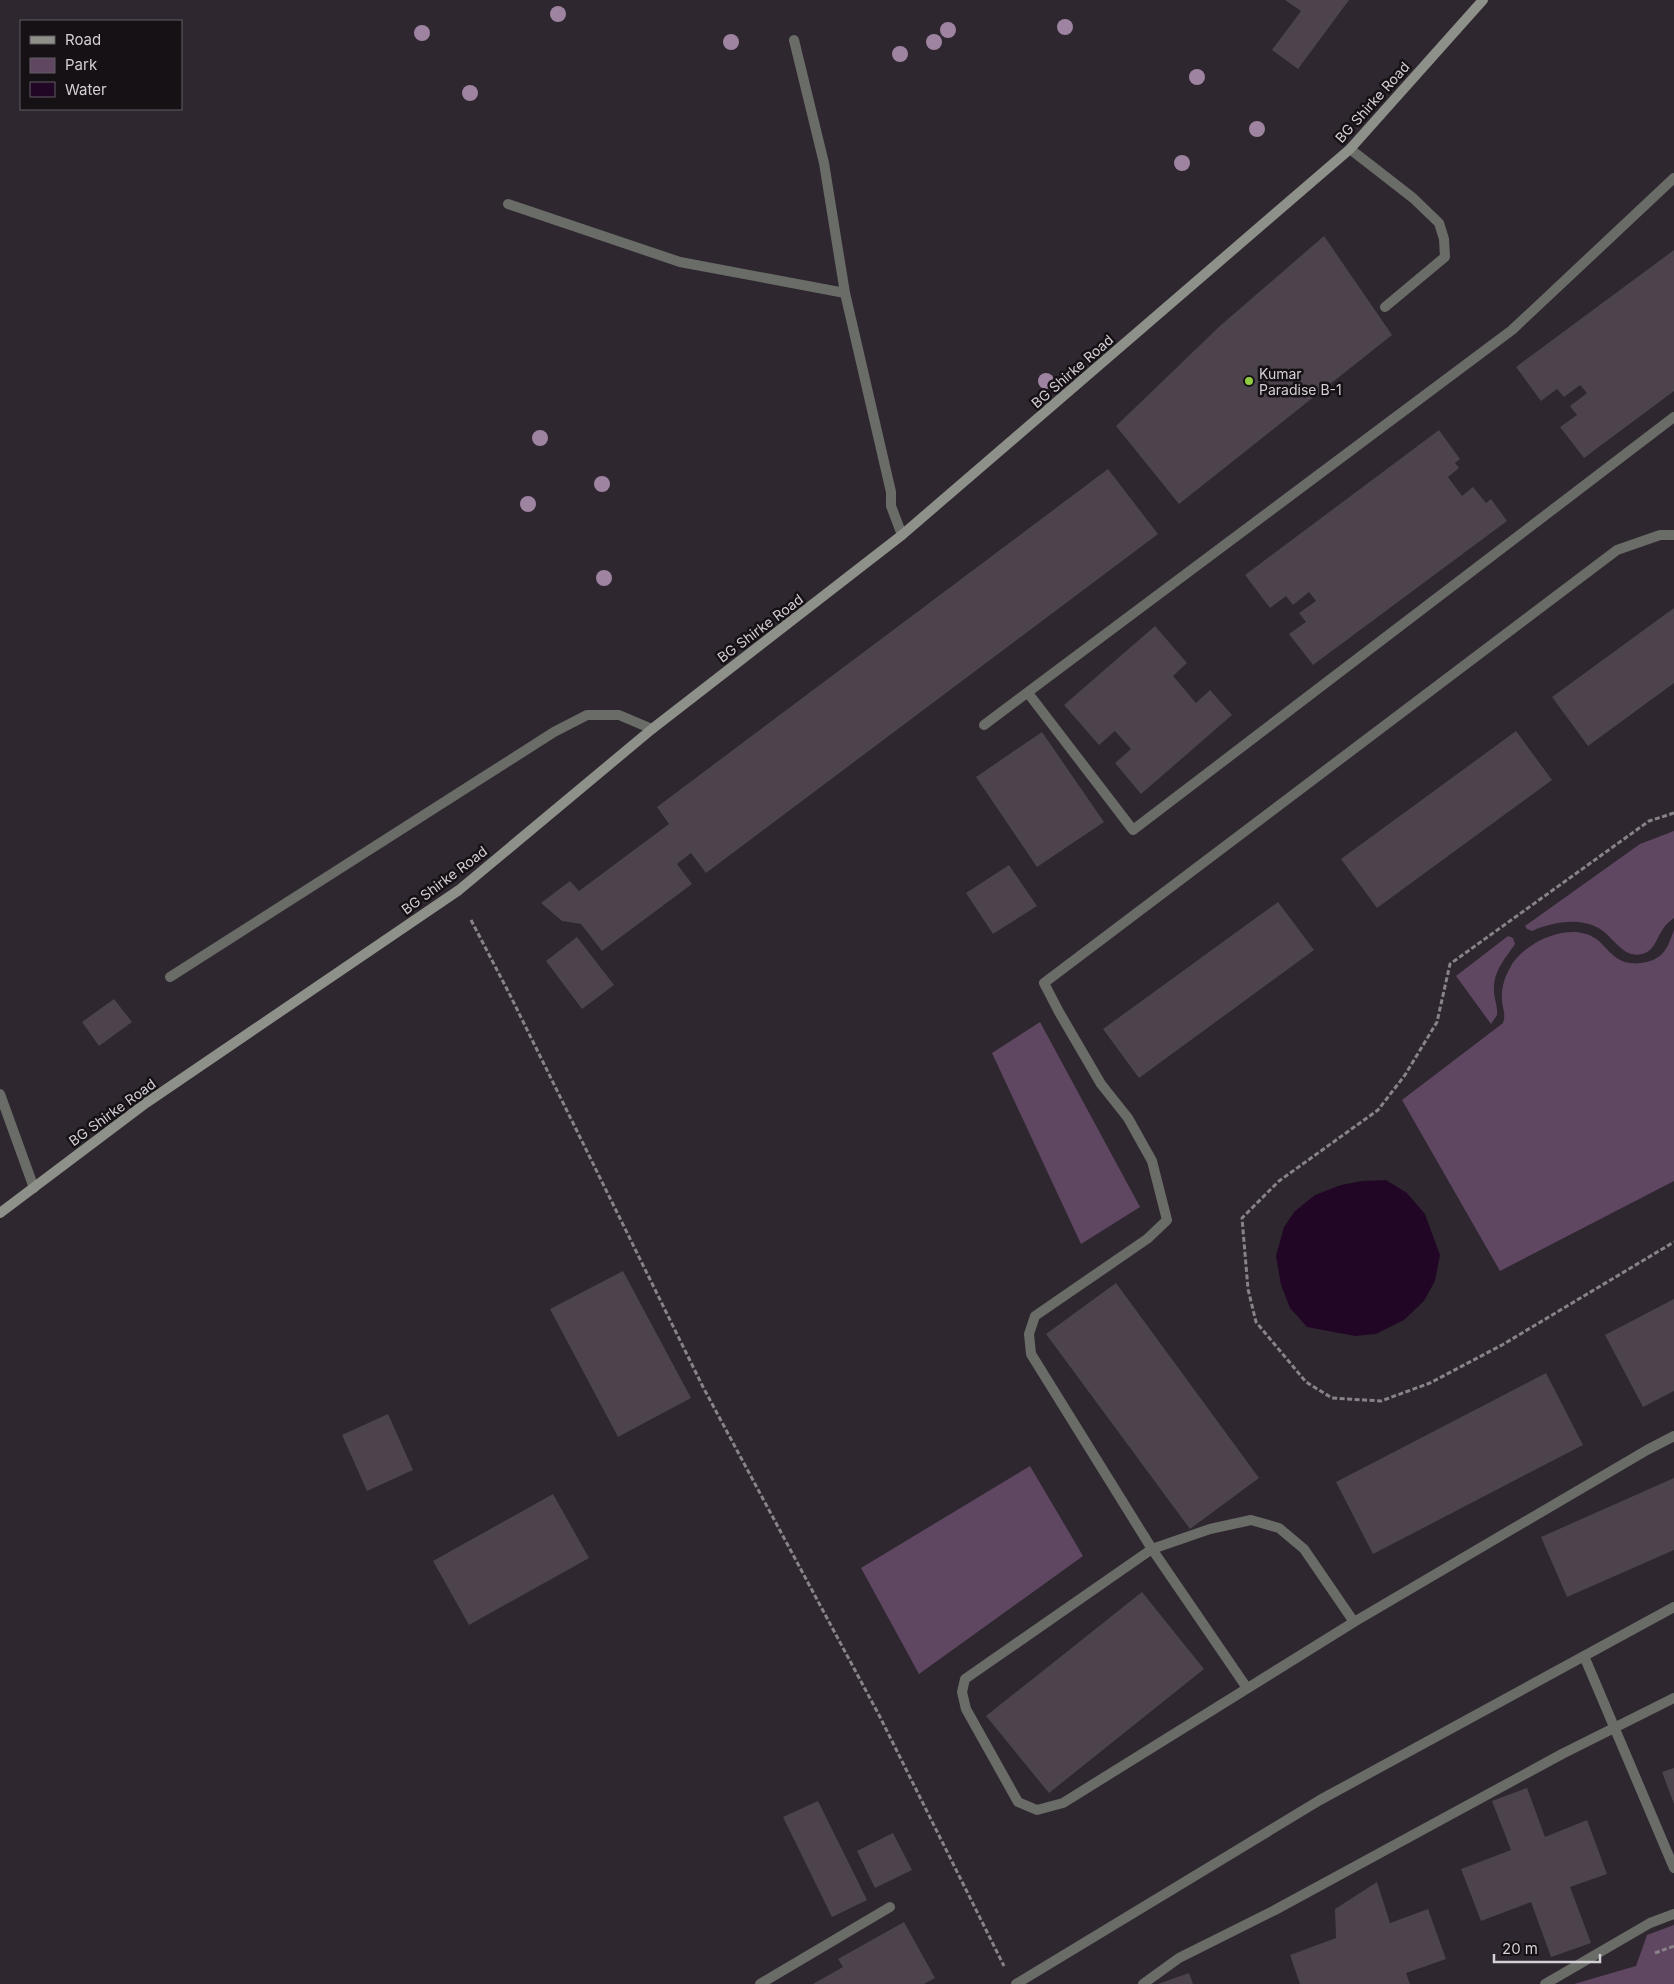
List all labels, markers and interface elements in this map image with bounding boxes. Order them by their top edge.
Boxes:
legend [20,20,182,110]
text: Road [65,30,101,49]
text: Park [65,55,98,74]
street label: BG Shirke Road [1331,58,1413,146]
text: Water [65,80,107,99]
street label: BG Shirke Road [1028,331,1116,411]
place label: Kumar Paradise B-1 [1259,365,1342,398]
marker: Kumar Paradise B-1 [1243,375,1255,387]
street label: BG Shirke Road [714,590,806,666]
street label: BG Shirke Road [398,842,490,918]
street label: BG Shirke Road [65,1075,159,1149]
scale bar [1494,1932,1600,1964]
text: 20 m [1502,1939,1538,1958]

